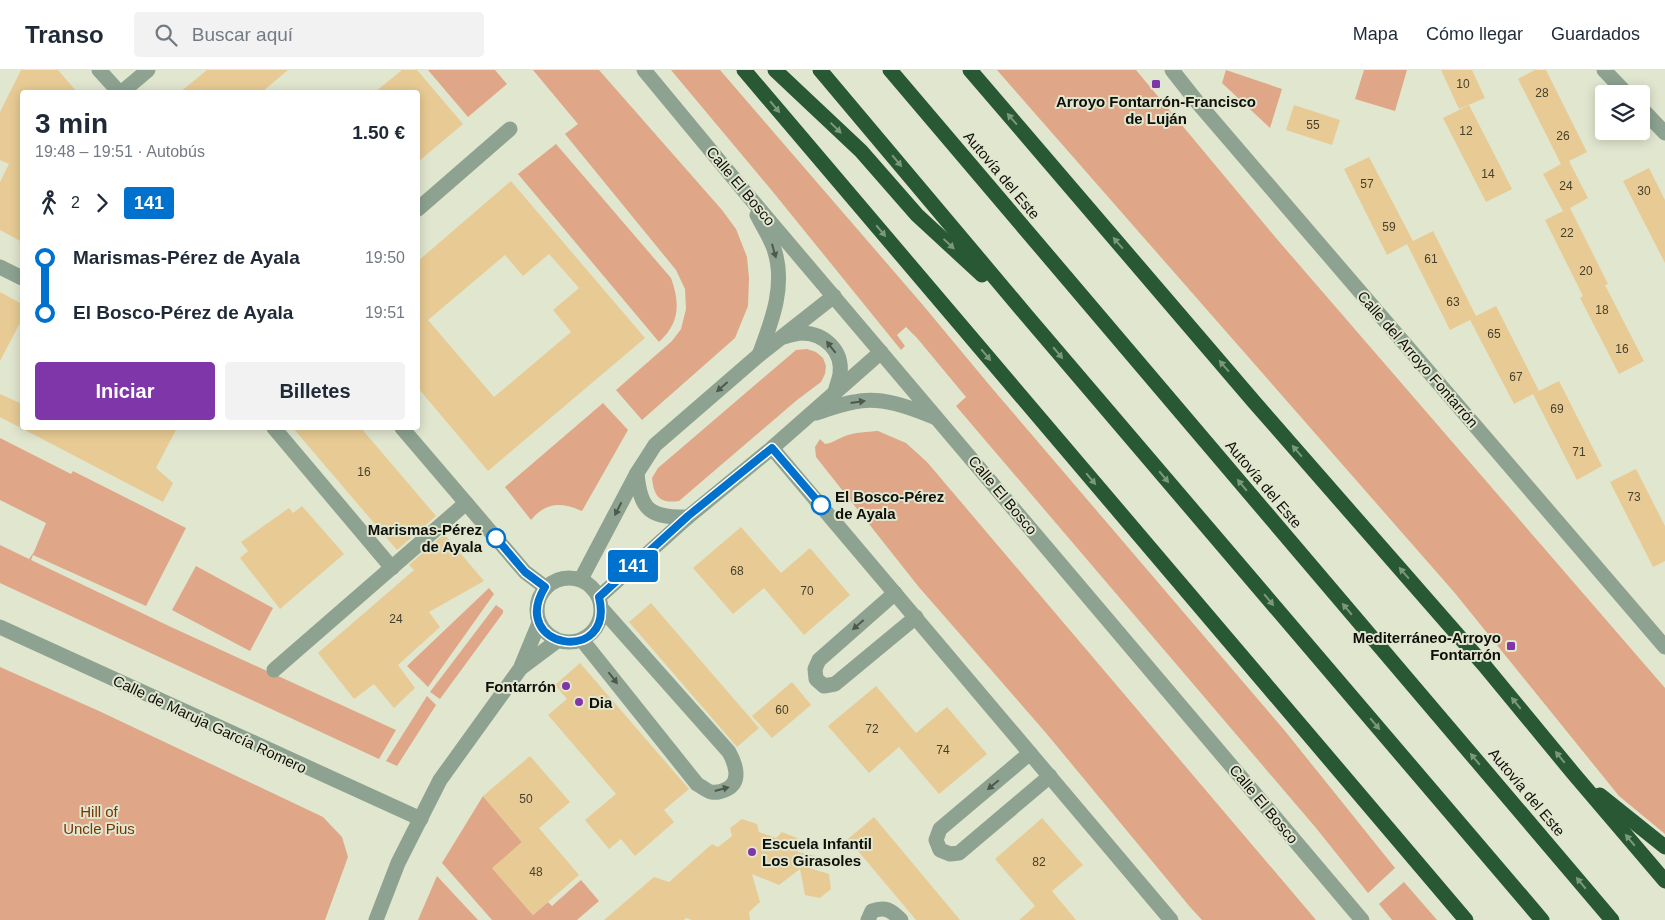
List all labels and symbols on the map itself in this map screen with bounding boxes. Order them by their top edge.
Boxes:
house number: 10 [1456,77,1470,91]
marker: Arroyo Fontarrón-Francisco de Luján [1150,78,1162,90]
house number: 28 [1535,86,1549,100]
place label: Arroyo Fontarrón-Francisco de Luján [1056,93,1256,127]
one-way arrow [770,100,781,113]
one-way arrow [1006,114,1018,126]
house number: 55 [1306,118,1320,132]
one-way arrow [830,122,842,134]
house number: 12 [1459,124,1473,138]
street label: Autovía del Este [960,128,1044,222]
house number: 26 [1556,129,1570,143]
street label: Calle El Bosco [703,143,779,229]
one-way arrow [891,154,902,167]
house number: 14 [1481,167,1495,181]
house number: 57 [1360,177,1374,191]
house number: 24 [1559,179,1573,193]
house number: 30 [1637,184,1651,198]
house number: 59 [1382,220,1396,234]
one-way arrow [875,224,886,237]
house number: 22 [1560,226,1574,240]
one-way arrow [1113,237,1124,249]
one-way arrow [943,238,955,250]
one-way arrow [770,244,778,259]
house number: 61 [1424,252,1438,266]
house number: 20 [1579,264,1593,278]
street label: Calle del Arroyo Fontarrón [1354,287,1482,431]
house number: 63 [1446,295,1460,309]
house number: 18 [1595,303,1609,317]
house number: 65 [1487,327,1501,341]
one-way arrow [826,341,837,354]
house number: 16 [1615,342,1629,356]
one-way arrow [1053,346,1064,359]
one-way arrow [980,348,991,361]
one-way arrow [1218,360,1229,373]
house number: 67 [1509,370,1523,384]
one-way arrow [717,381,729,393]
one-way arrow [851,397,867,405]
house number: 69 [1550,402,1564,416]
street label: Autovía del Este [1222,437,1306,531]
one-way arrow [1291,445,1303,457]
house number: 71 [1572,445,1586,459]
street label: Calle El Bosco [965,452,1041,538]
house number: 16 [357,465,371,479]
one-way arrow [1158,470,1169,483]
one-way arrow [1085,472,1097,484]
one-way arrow [1237,478,1248,491]
place label: El Bosco-Pérez de Ayala [835,488,944,522]
house number: 73 [1627,490,1641,504]
marker: El Bosco-Pérez de Ayala [811,495,831,515]
one-way arrow [614,501,622,516]
place label: Marismas-Pérez de Ayala [368,521,483,555]
marker: Marismas-Pérez de Ayala [486,528,506,548]
line badge: 141 [604,550,662,582]
house number: 68 [730,564,744,578]
one-way arrow [1398,567,1410,579]
house number: 70 [800,584,814,598]
one-way arrow [1264,594,1275,607]
one-way arrow [1342,602,1353,615]
house number: 24 [389,612,403,626]
one-way arrow [852,620,865,631]
place label: Mediterráneo-Arroyo Fontarrón [1353,629,1501,663]
marker: Mediterráneo-Arroyo Fontarrón [1505,640,1517,652]
one-way arrow [608,671,618,685]
street label: Calle de Maruja García Romero [110,672,310,776]
place label: Fontarrón [485,678,556,695]
marker: Fontarrón [560,680,572,692]
place label: Dia [589,694,613,711]
marker: Dia [573,696,585,708]
one-way arrow [1510,698,1522,710]
house number: 60 [775,703,789,717]
one-way arrow [1369,717,1380,730]
house number: 72 [865,722,879,736]
house number: 74 [936,743,950,757]
street label: Autovía del Este [1485,745,1569,839]
one-way arrow [1554,751,1565,764]
one-way arrow [1470,753,1481,766]
street label: Calle El Bosco [1226,761,1302,847]
one-way arrow [987,779,1000,790]
one-way arrow [715,785,730,793]
house number: 50 [519,792,533,806]
park label: Hill of Uncle Pius [63,803,135,837]
one-way arrow [1625,834,1636,847]
place label: Escuela Infantil Los Girasoles [762,835,872,869]
marker: Escuela Infantil Los Girasoles [746,846,758,858]
house number: 82 [1032,855,1046,869]
house number: 48 [529,865,543,879]
one-way arrow [1575,877,1586,890]

